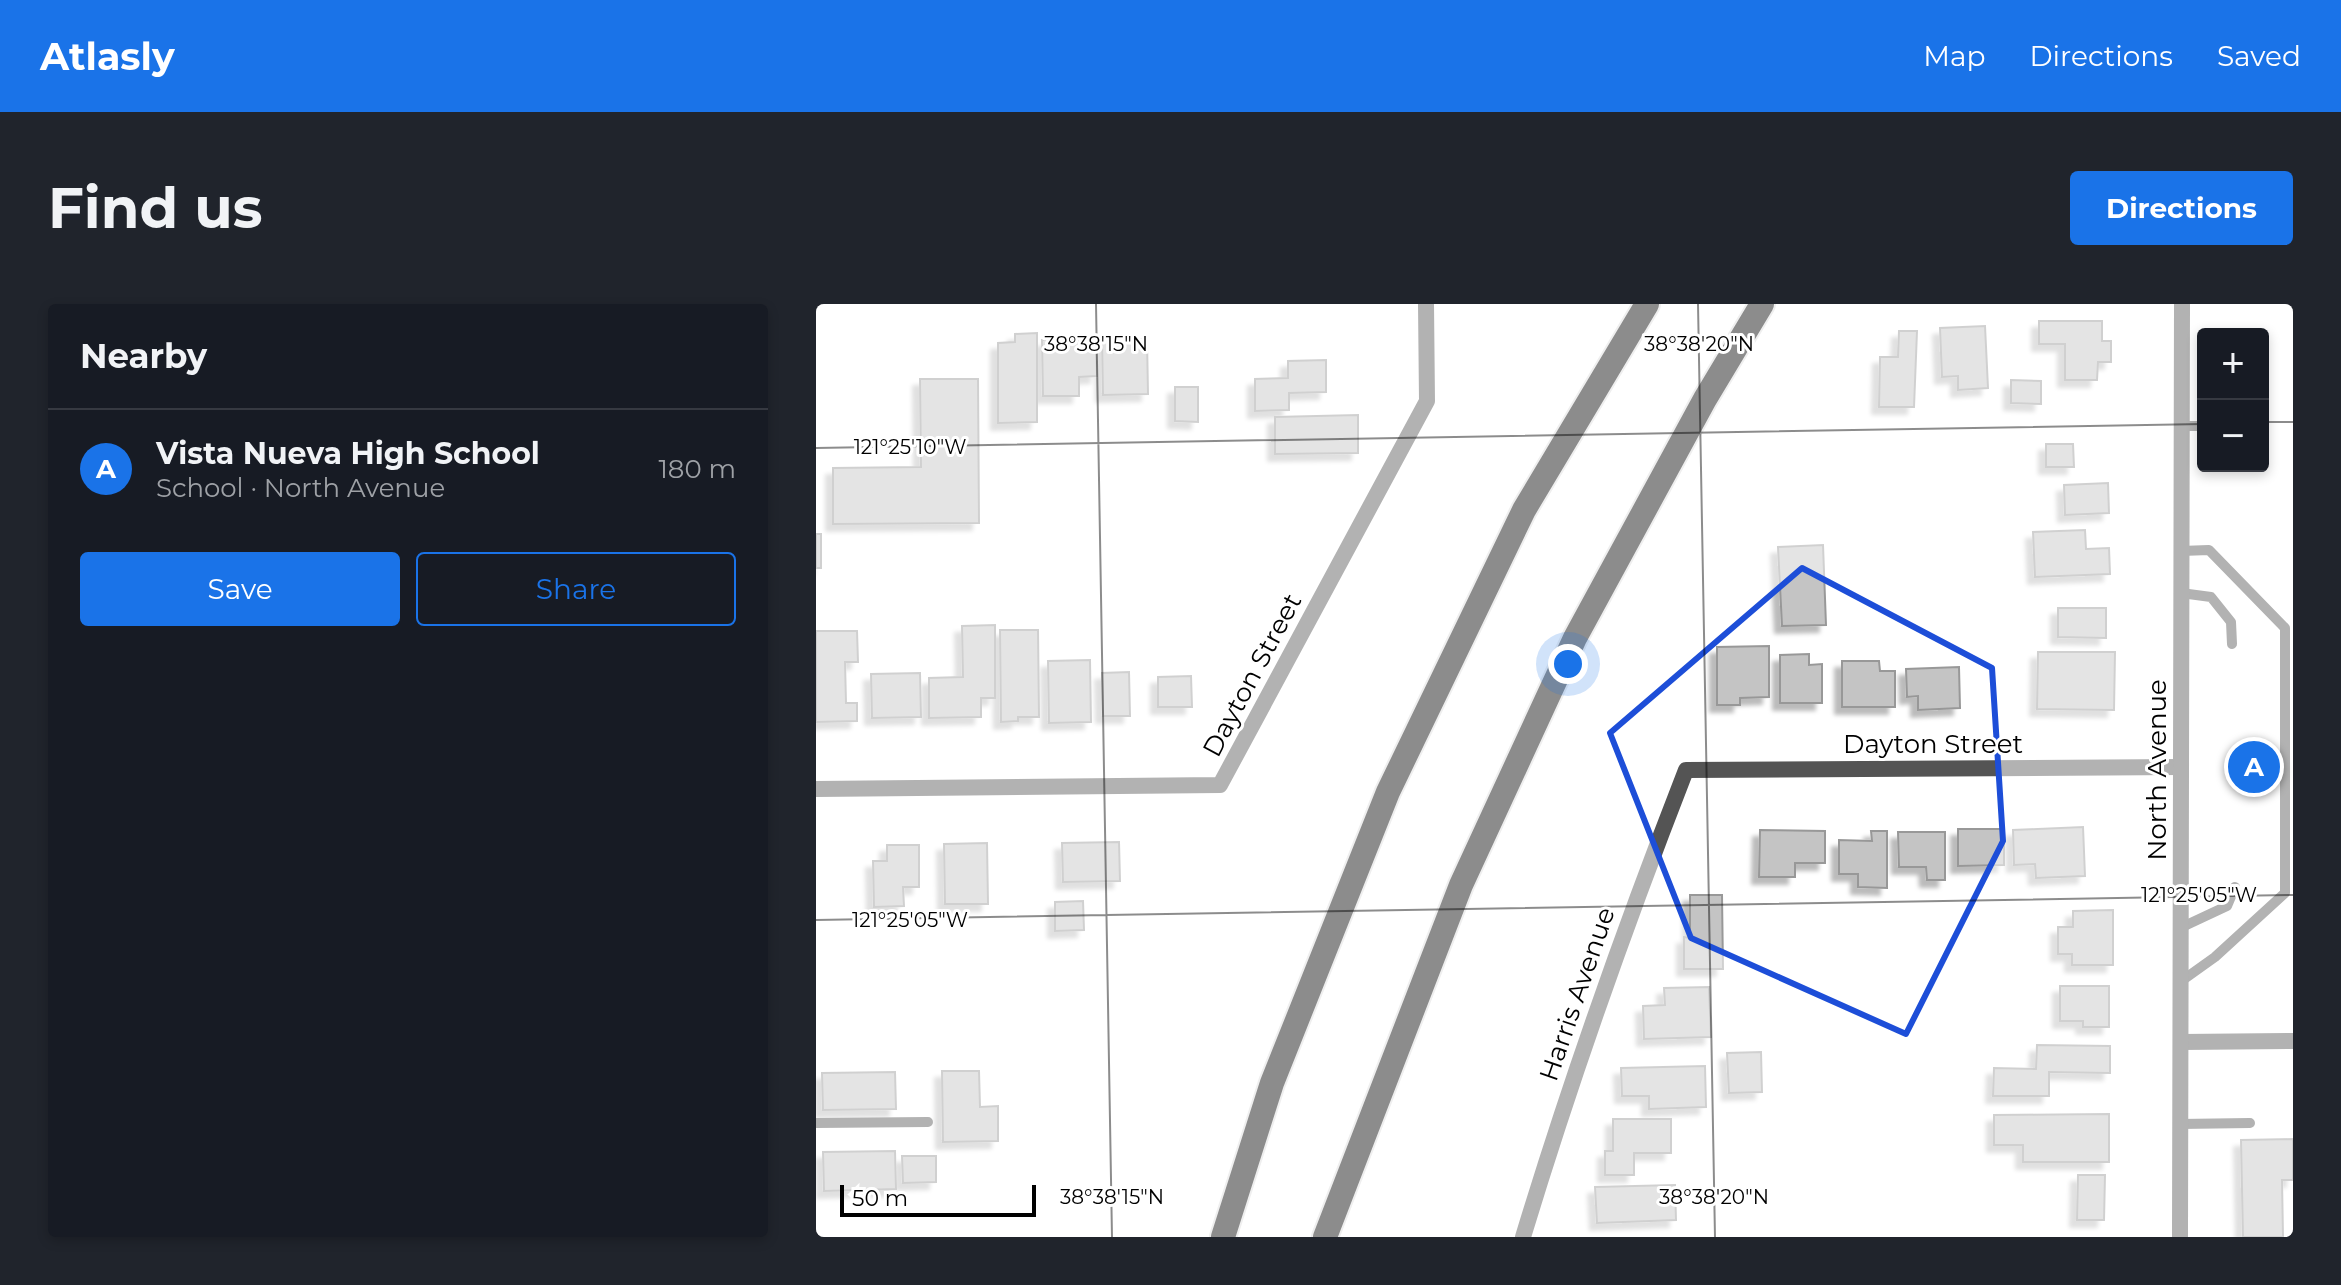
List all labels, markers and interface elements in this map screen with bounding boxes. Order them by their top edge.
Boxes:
text: Atlasly [40,33,175,80]
text: Map [1923,39,1985,73]
text: Directions [2029,39,2173,73]
text: Saved [2217,39,2301,73]
button: Directions [2070,171,2293,245]
text: Find us [48,174,262,242]
map controls [2197,328,2269,472]
button: + [2197,328,2269,400]
text: 38°38'15"N [1044,332,1148,356]
text: 38°38'20"N [1644,332,1754,356]
text: Nearby [80,335,207,377]
button: − [2197,400,2269,472]
text: Vista Nueva High School [156,435,540,472]
text: 121°25'10"W [854,435,966,459]
text: A [96,453,116,485]
text: 180 m [658,453,736,485]
text: School · North Avenue [156,472,445,504]
button: Save [80,552,400,626]
button: Share [416,552,736,626]
street label: Dayton Street [1196,588,1308,762]
your location [1548,644,1588,684]
street label: North Avenue [2141,679,2173,861]
street label: Dayton Street [1843,728,2023,760]
pin: A [2228,737,2280,797]
text: 121°25'05"W [2141,883,2257,907]
street label: Harris Avenue [1532,903,1622,1085]
text: 121°25'05"W [852,908,968,932]
scale bar [840,1181,1036,1217]
text: 50 m [852,1185,908,1212]
text: 38°38'15"N [1060,1185,1164,1209]
text: 38°38'20"N [1659,1185,1769,1209]

